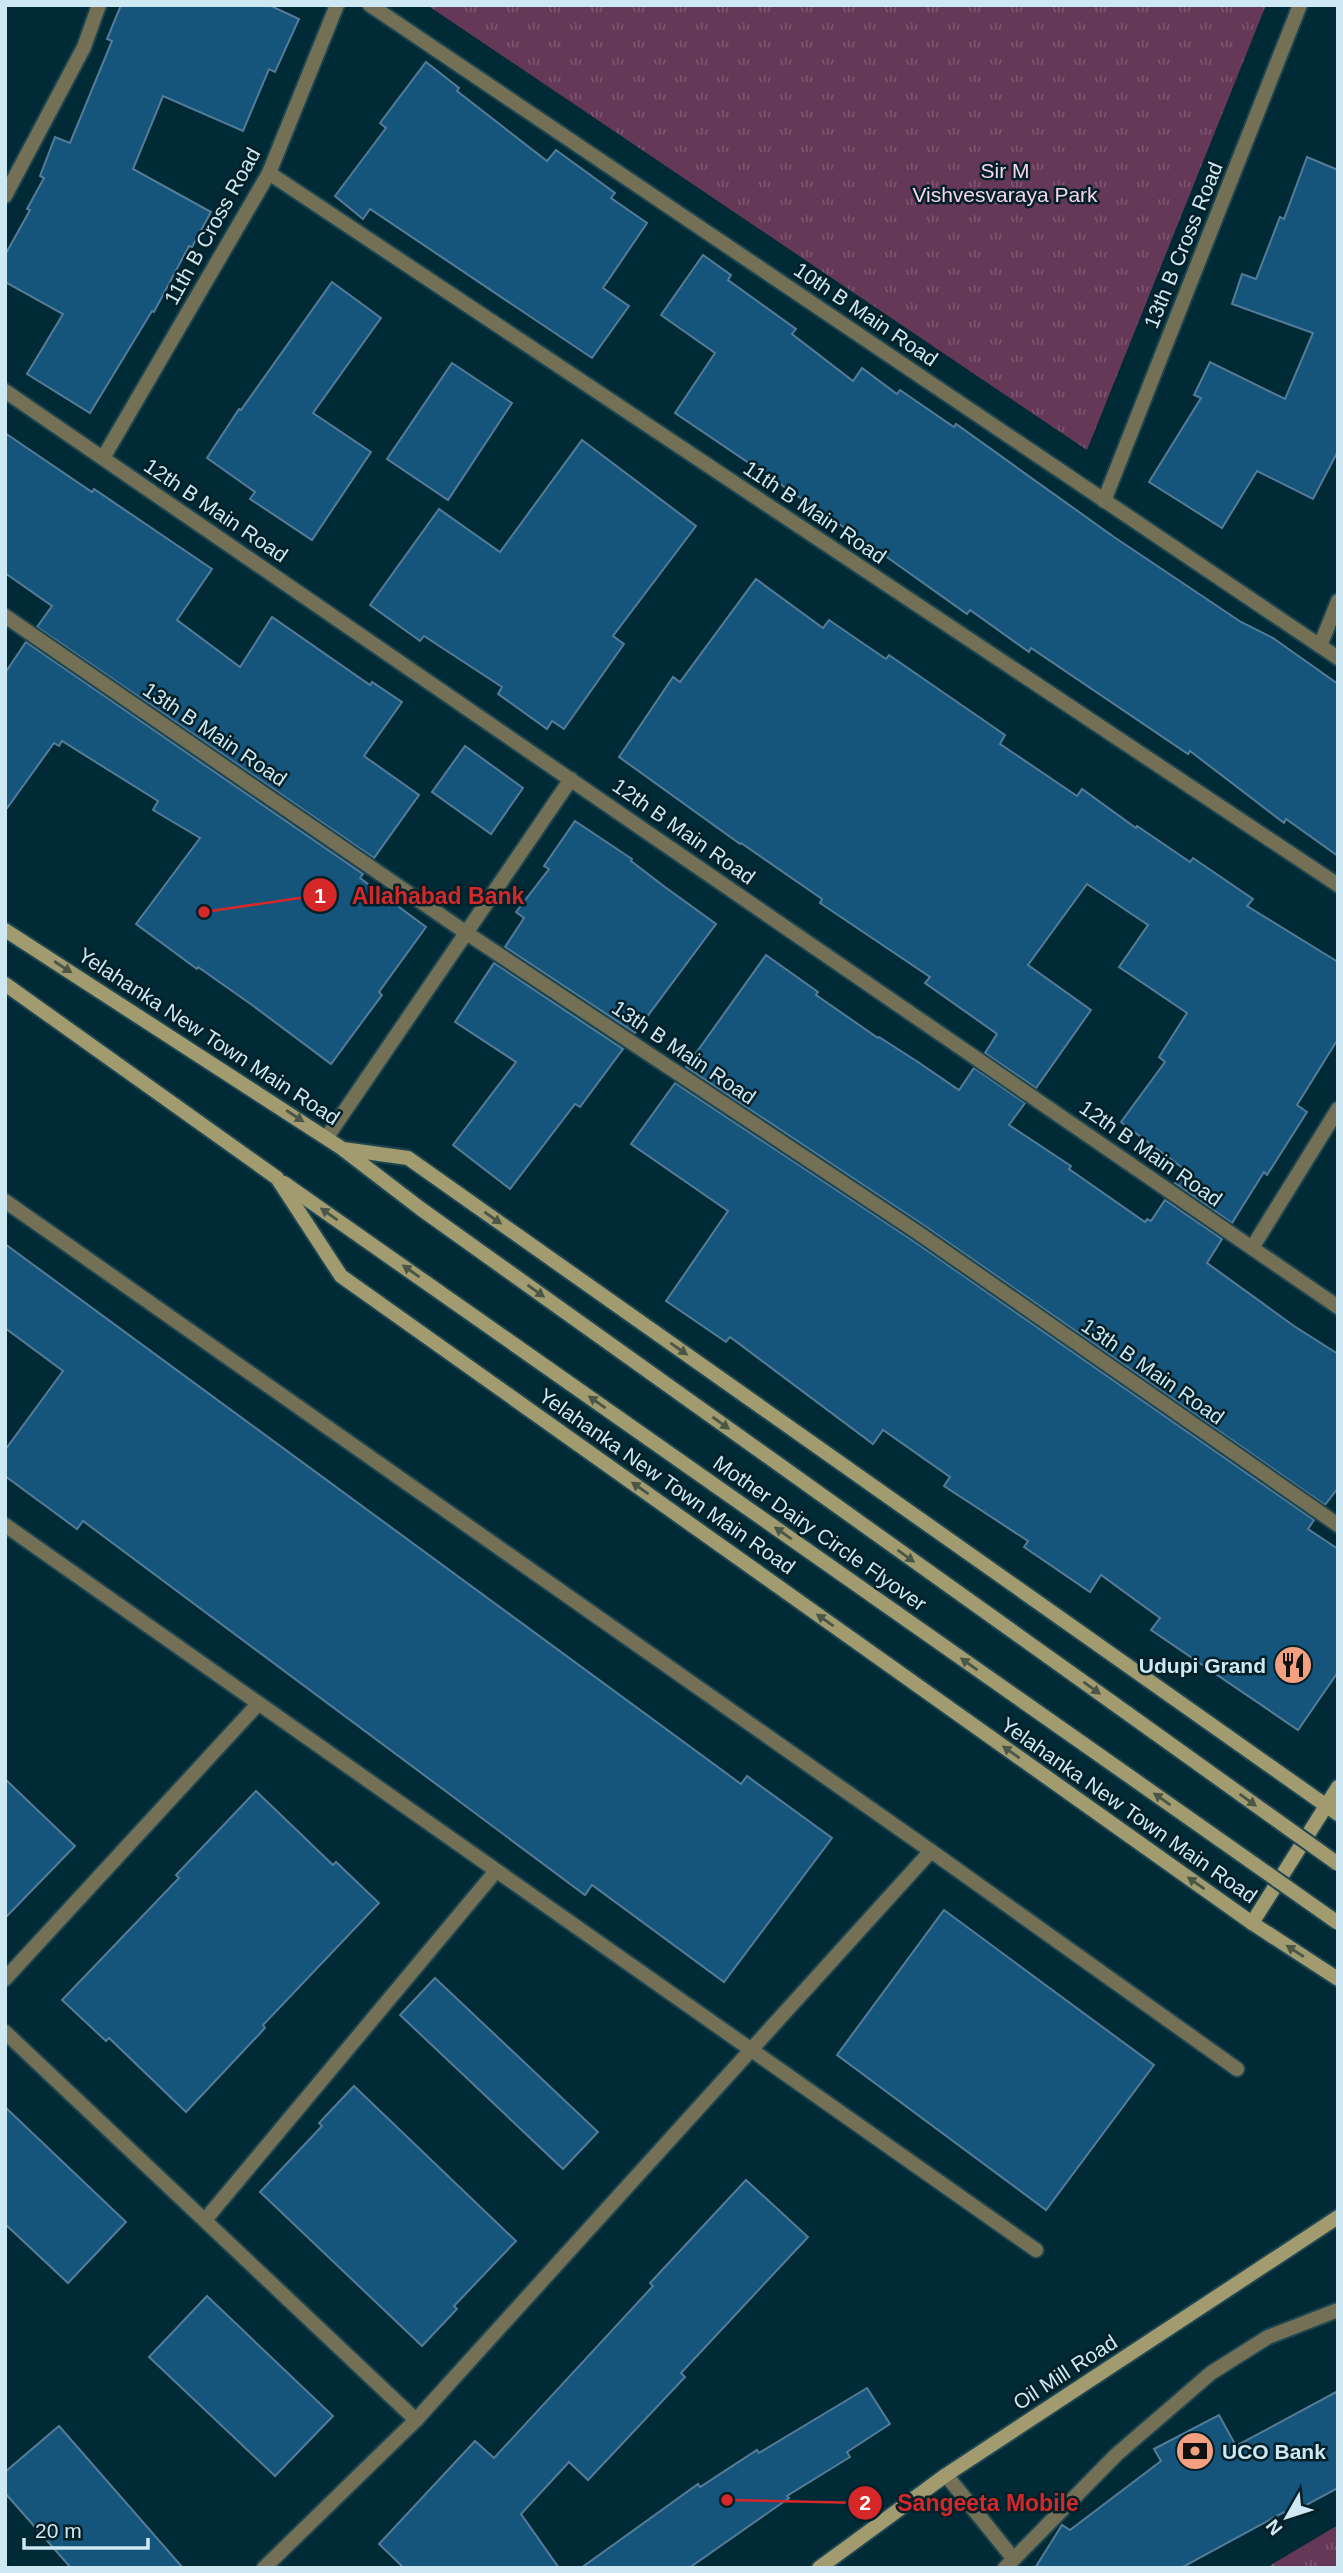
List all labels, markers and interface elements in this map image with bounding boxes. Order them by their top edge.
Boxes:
street label: 11th B Cross Road [159,144,265,308]
street label: 13th B Cross Road [1139,158,1227,332]
park label: Sir M Vishvesvaraya Park [912,159,1098,206]
street label: 10th B Main Road [790,257,942,371]
street label: 12th B Main Road [140,453,292,567]
street label: 11th B Main Road [740,456,890,568]
street label: 13th B Main Road [139,677,291,791]
street label: 12th B Main Road [609,773,759,889]
callout: Allahabad Bank [302,873,538,917]
text: Allahabad Bank [352,883,524,909]
text: 1 [314,884,326,907]
street label: Yelahanka New Town Main Road [74,943,344,1129]
one-way arrow [53,960,72,973]
street label: 13th B Main Road [608,995,760,1109]
street label: 12th B Main Road [1076,1095,1226,1211]
one-way arrow [285,1110,305,1123]
one-way arrow [320,1208,339,1221]
one-way arrow [484,1211,502,1225]
one-way arrow [402,1264,420,1278]
one-way arrow [527,1284,545,1298]
street label: 13th B Main Road [1078,1313,1228,1429]
one-way arrow [670,1342,688,1356]
street label: Yelahanka New Town Main Road [535,1384,799,1578]
one-way arrow [588,1395,606,1409]
one-way arrow [712,1416,730,1430]
street label: Mother Dairy Circle Flyover [709,1451,931,1615]
one-way arrow [631,1481,649,1495]
one-way arrow [774,1526,792,1540]
one-way arrow [897,1549,915,1563]
one-way arrow [816,1613,834,1627]
restaurant icon: Udupi Grand [1272,1644,1314,1686]
place label: Udupi Grand [1139,1654,1266,1677]
one-way arrow [960,1657,978,1671]
one-way arrow [1083,1681,1101,1695]
street label: Yelahanka New Town Main Road [997,1713,1261,1907]
one-way arrow [1002,1745,1020,1759]
one-way arrow [1153,1792,1171,1806]
one-way arrow [1239,1793,1257,1807]
one-way arrow [1187,1876,1205,1890]
one-way arrow [1286,1944,1304,1958]
street label: Oil Mill Road [1009,2330,1121,2414]
bank icon: UCO Bank [1174,2430,1216,2472]
place label: UCO Bank [1222,2440,1326,2463]
callout: Sangeeta Mobile [848,2481,1092,2525]
north arrow [1252,2482,1322,2552]
text: Sangeeta Mobile [897,2490,1079,2516]
text: 2 [859,2491,871,2514]
scale bar [24,2506,149,2550]
text: N [1262,2515,1287,2539]
text: 20 m [35,2519,82,2542]

